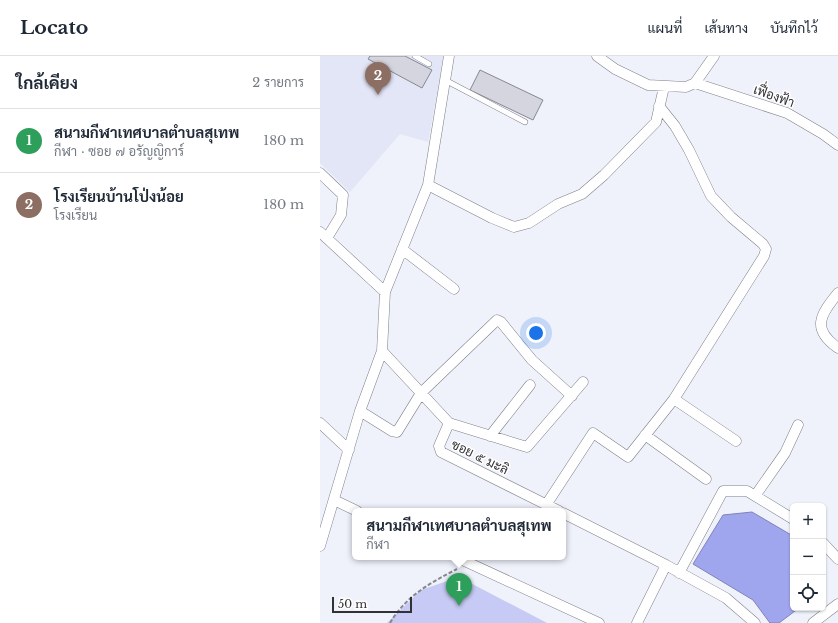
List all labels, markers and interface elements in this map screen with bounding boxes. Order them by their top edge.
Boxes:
text: Locato [20,16,88,39]
text: แผนที่ [647,19,682,37]
text: เส้นทาง [704,19,748,37]
text: บันทึกไว้ [770,19,818,37]
pin: 2 [365,62,391,95]
text: ใกล้เคียง [16,73,78,94]
text: 2 รายการ [252,74,304,91]
street label: เฟื่องฟ้า [751,77,798,111]
text: สนามกีฬาเทศบาลตำบลสุเทพ [54,123,239,142]
text: 1 [26,132,32,149]
text: 180 m [263,132,304,149]
text: กีฬา · ซอย ๗ อรัญญิการ์ [54,143,184,160]
text: โรงเรียนบ้านโป่งน้อย [54,187,184,206]
text: 2 [25,196,33,213]
text: 180 m [263,196,304,213]
text: โรงเรียน [54,207,97,224]
your location [526,323,546,343]
street label: ซอย ๕ มะลิ [448,436,512,478]
map controls [790,503,826,611]
button: + [790,503,826,539]
popup [352,508,566,560]
text: สนามกีฬาเทศบาลตำบลสุเทพ [366,516,552,535]
text: กีฬา [366,536,389,553]
button: − [790,539,826,575]
pin: 1 [446,573,472,606]
button: locate [790,575,826,611]
scale bar [332,595,412,614]
text: 50 m [338,597,367,611]

